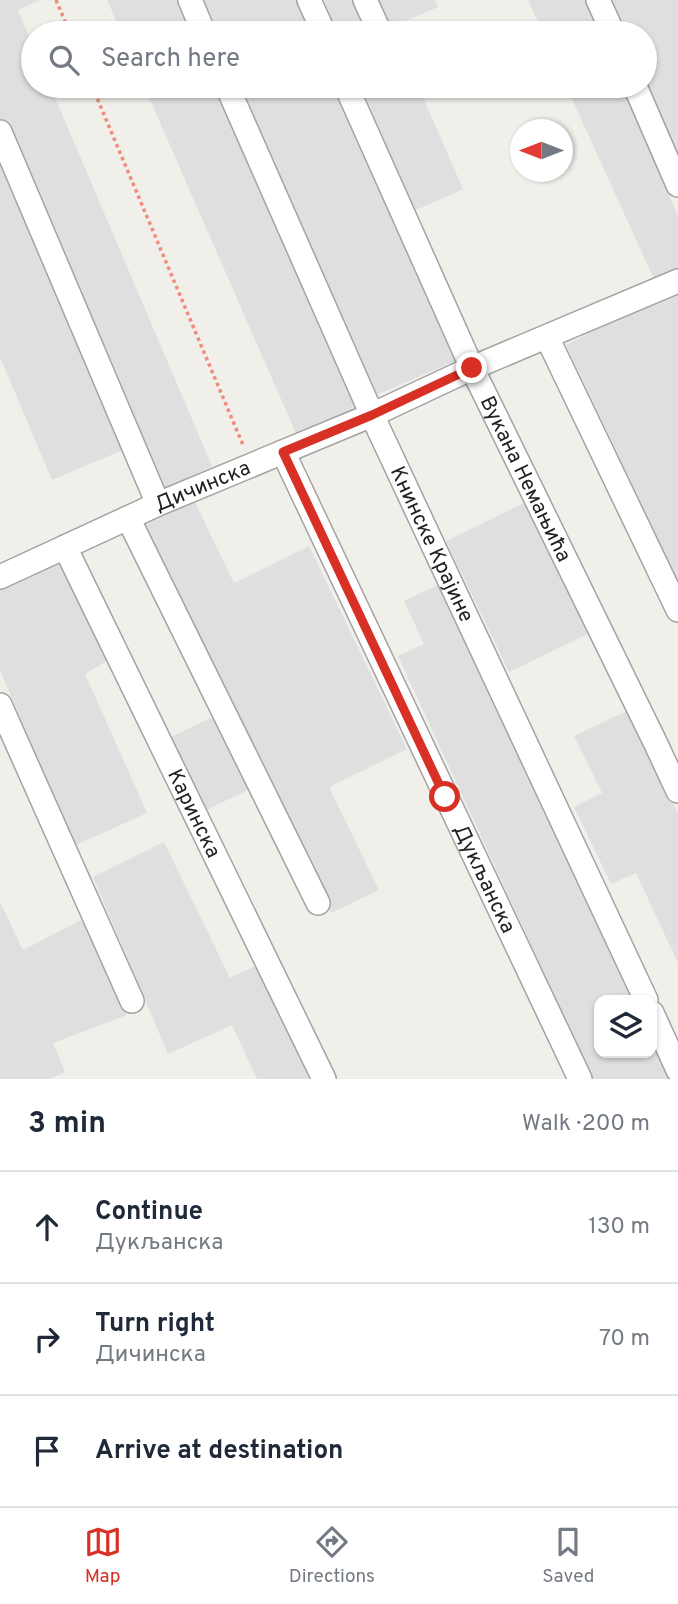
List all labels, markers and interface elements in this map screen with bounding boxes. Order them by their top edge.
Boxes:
search box [21,21,657,98]
icon: search [45,41,83,79]
text: Search here [101,43,240,76]
north arrow [510,119,573,182]
route end [456,352,487,383]
street label: Вукана Немањића [473,392,577,567]
street label: Дичинска [151,455,255,519]
street label: Книнске Крајине [383,462,479,627]
street label: Каринска [160,765,226,863]
route start [429,781,460,812]
street label: Дукљанска [446,820,521,938]
map controls [594,995,657,1058]
button: layers [594,995,657,1058]
text: 3 min [28,1106,106,1143]
text: Walk · 200 m [522,1110,650,1139]
text: Continue [95,1196,203,1229]
icon: ahead [28,1208,66,1246]
text: 130 m [588,1213,650,1242]
text: Дукљанска [95,1229,223,1258]
text: Turn right [95,1308,215,1341]
icon: right [28,1320,66,1358]
text: 70 m [599,1325,650,1354]
text: Дичинска [95,1341,206,1370]
icon: arrive [28,1432,66,1470]
text: Arrive at destination [95,1435,343,1468]
tab: Map [84,1523,122,1589]
tab: Directions [289,1523,375,1589]
tab: Saved [542,1523,594,1589]

